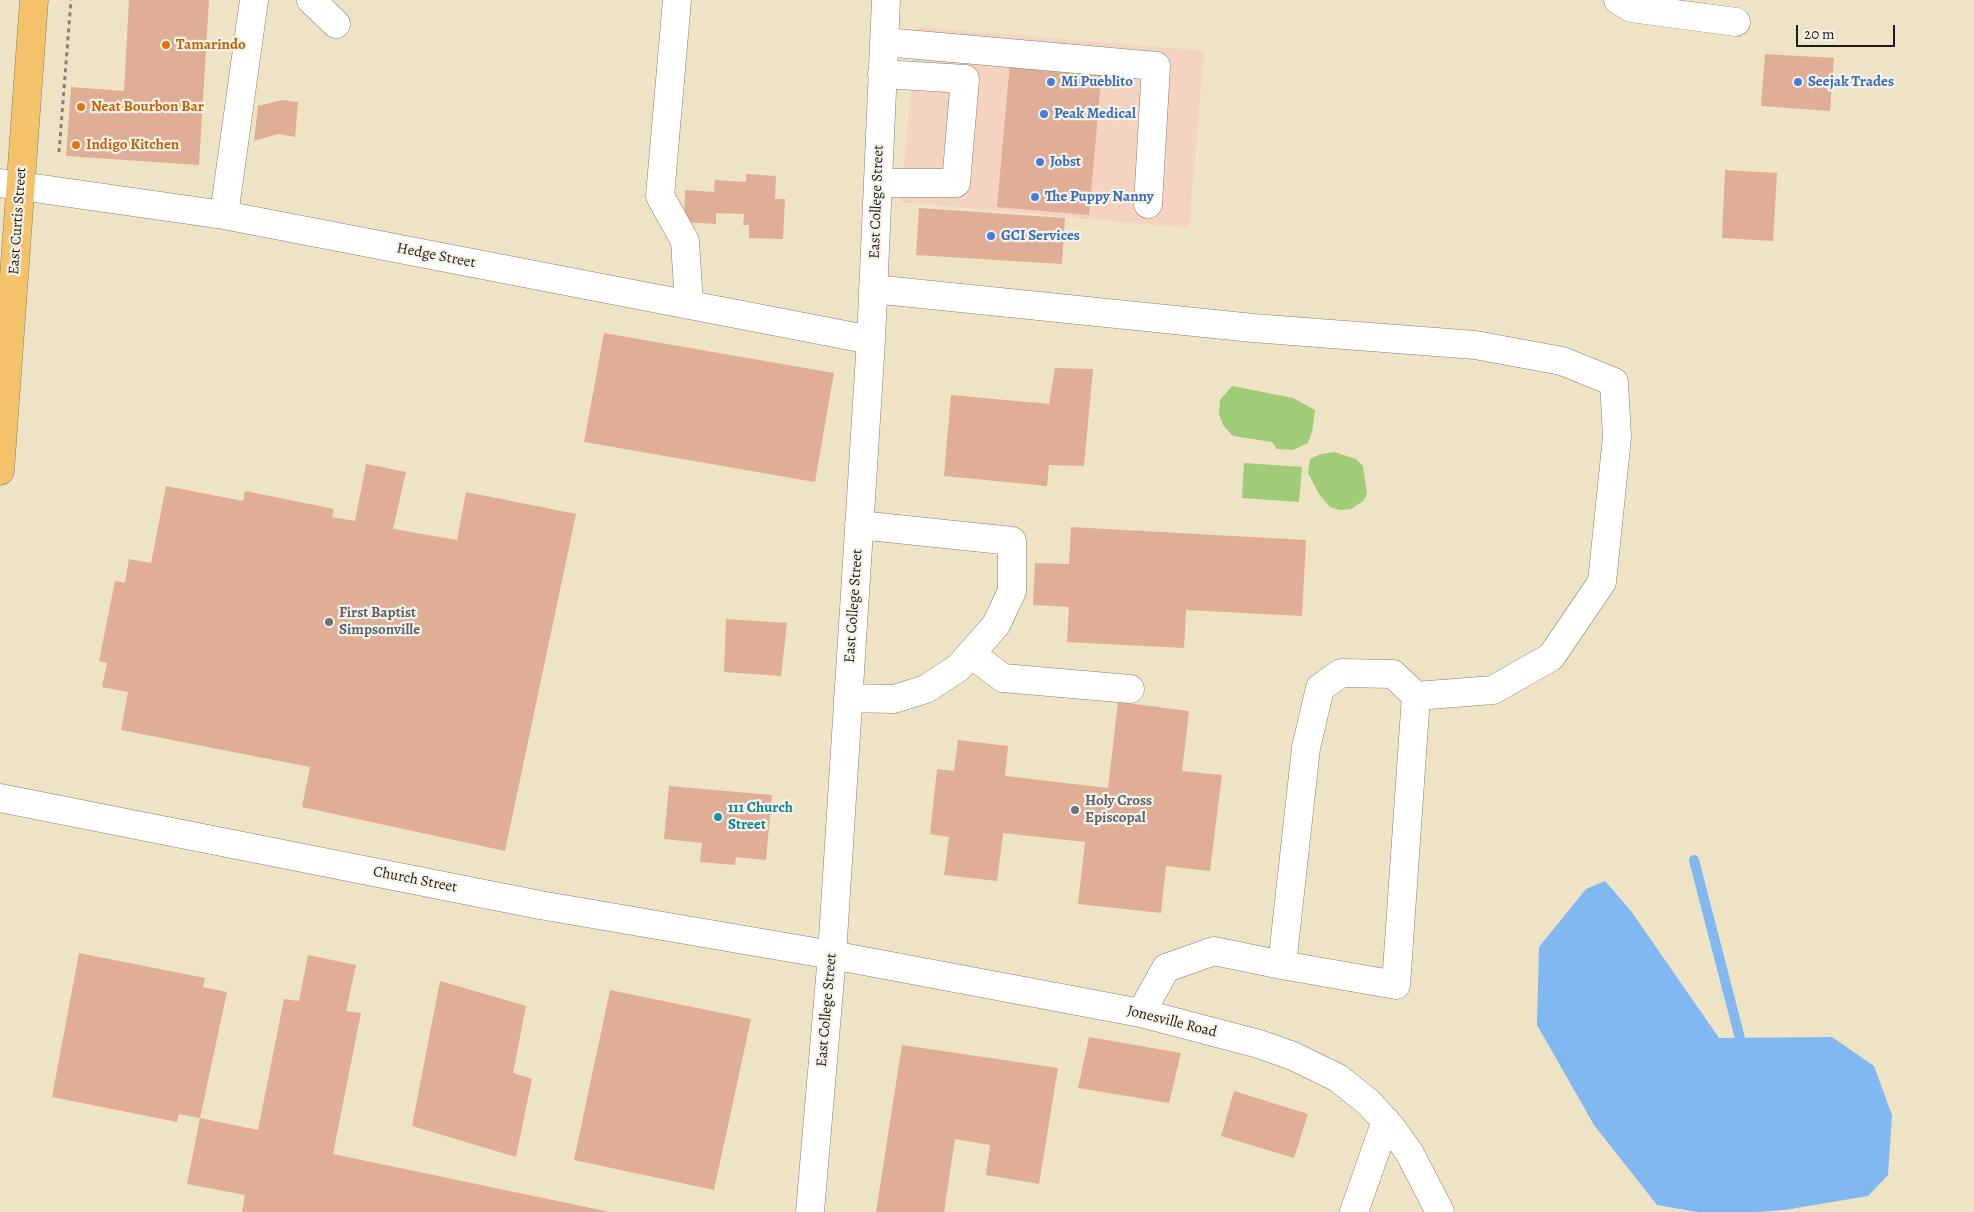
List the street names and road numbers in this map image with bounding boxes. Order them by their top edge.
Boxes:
street label: East College Street [866,145,888,259]
street label: East Curtis Street [5,167,31,275]
street label: Hedge Street [395,240,477,272]
street label: East College Street [841,548,867,664]
street label: Church Street [371,863,459,897]
street label: East College Street [813,952,841,1068]
street label: Jonesville Road [1125,1002,1219,1042]

